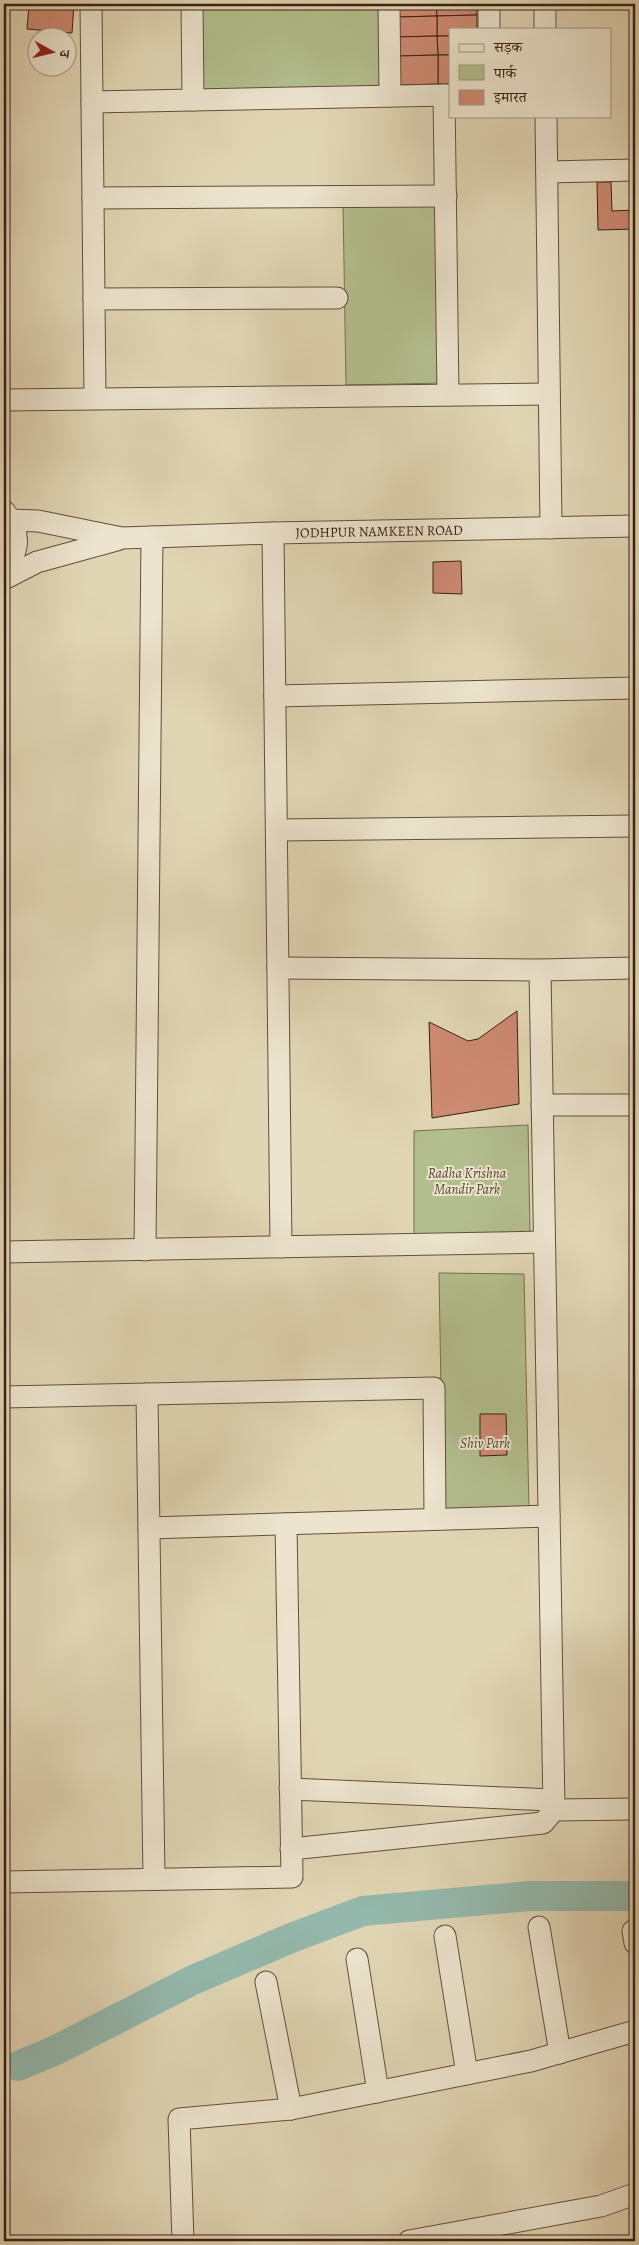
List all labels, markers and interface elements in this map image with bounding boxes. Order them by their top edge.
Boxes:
north arrow [28,28,78,78]
legend [449,28,612,118]
text: सड़क [493,37,523,57]
text: उ [54,48,74,59]
text: पार्क [493,63,517,83]
text: इमारत [493,87,528,107]
street label: JODHPUR NAMKEEN ROAD [295,521,463,542]
park label: Radha Krishna Mandir Park [428,1164,507,1199]
park label: Shiv Park [460,1434,510,1453]

